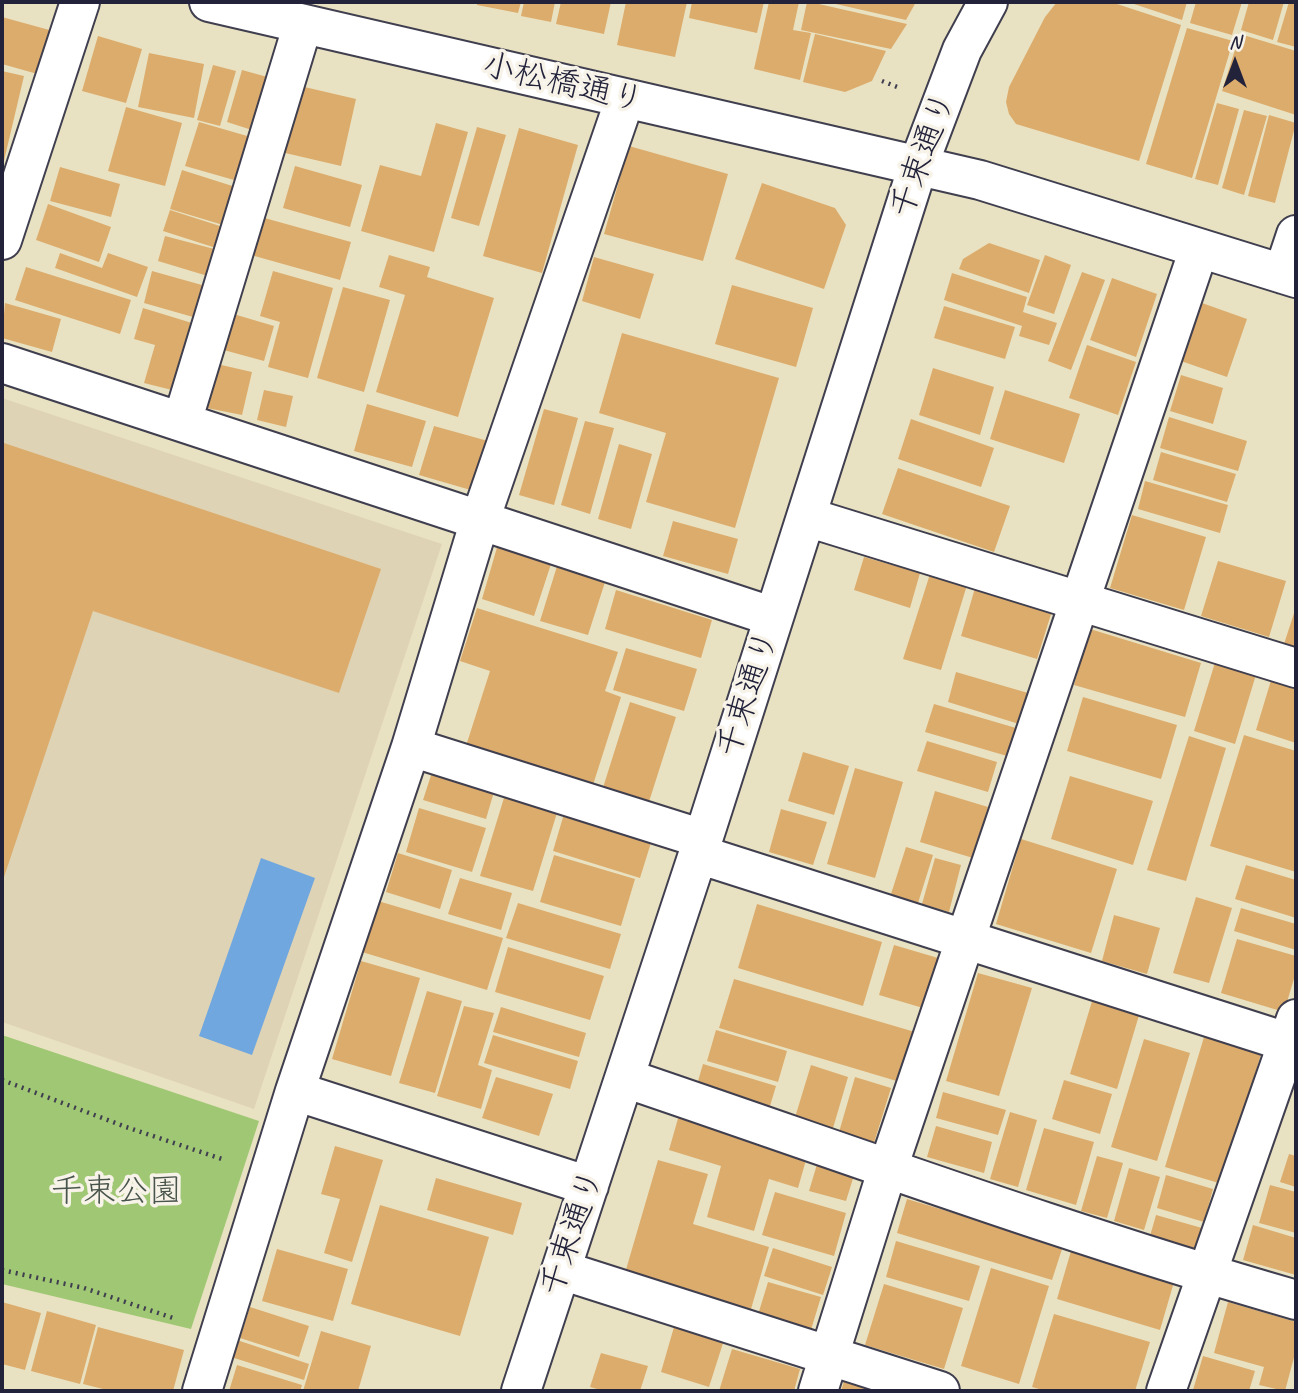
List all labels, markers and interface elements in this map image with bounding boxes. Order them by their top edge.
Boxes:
north arrow [1200,28,1270,98]
text: N [1229,30,1241,54]
street label: 小松橋通り [478,46,648,122]
street label: 千束通り [883,86,965,224]
street label: 千束通り [710,625,788,763]
street label: 千束通り [533,1164,613,1302]
park label: 千束公園 [50,1172,182,1212]

